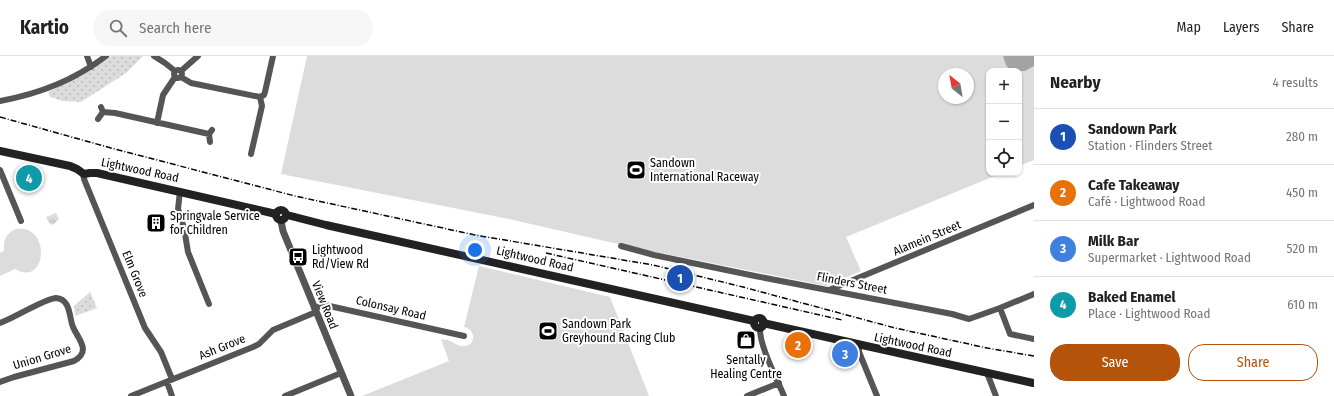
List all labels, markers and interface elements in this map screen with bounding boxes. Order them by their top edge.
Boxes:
search box [93,10,373,46]
text: Kartio [20,16,69,39]
icon: search [107,17,129,39]
text: Search here [139,19,211,37]
text: Map [1177,19,1201,36]
text: Layers [1223,19,1259,36]
text: Share [1281,19,1314,36]
north arrow [938,68,974,104]
map controls [986,68,1022,176]
button: + [986,68,1022,104]
text: Nearby [1050,72,1101,93]
text: 4 results [1272,75,1318,90]
button: − [986,104,1022,140]
text: Sandown Park [1088,120,1177,138]
text: 1 [1060,129,1066,144]
text: 280 m [1286,129,1318,144]
text: Station · Flinders Street [1088,138,1213,153]
button: locate [986,140,1022,176]
street label: Lightwood Road [100,155,180,185]
place label: Sandown International Raceway [650,156,759,184]
sports icon: Sandown International Raceway [625,159,647,181]
pin: 4 [16,163,42,193]
text: Cafe Takeaway [1088,176,1179,194]
text: 2 [1060,185,1066,200]
text: 450 m [1286,185,1318,200]
text: Café · Lightwood Road [1088,194,1205,209]
place label: Springvale Service for Children [170,209,260,237]
building icon: Springvale Service for Children [145,212,167,234]
street label: Alamein Street [891,217,963,259]
text: Milk Bar [1088,232,1139,250]
your location [465,240,485,260]
text: 3 [1060,241,1066,256]
text: 520 m [1287,241,1318,256]
place label: Lightwood Rd/View Rd [312,243,369,271]
street label: Lightwood Road [495,243,575,275]
bus stop icon: Lightwood Rd/View Rd [287,246,309,268]
street label: Elm Grove [119,249,151,299]
text: Supermarket · Lightwood Road [1088,250,1251,265]
pin: 1 [667,263,693,293]
street label: Flinders Street [816,269,888,297]
street label: View Road [309,279,341,331]
text: Baked Enamel [1088,288,1176,306]
street label: Colonsay Road [354,293,428,323]
text: 4 [1060,297,1066,312]
text: 610 m [1287,297,1318,312]
text: Place · Lightwood Road [1088,306,1210,321]
place label: Sandown Park Greyhound Racing Club [562,317,676,345]
sports icon: Sandown Park Greyhound Racing Club [537,320,559,342]
shop icon: Sentally Healing Centre [735,329,757,351]
pin: 2 [785,330,811,360]
street label: Lightwood Road [873,330,953,360]
street label: Ash Grove [197,331,247,363]
pin: 3 [832,339,858,369]
street label: Union Grove [11,342,73,372]
button: Save [1050,344,1180,381]
button: Share [1188,344,1318,381]
place label: Sentally Healing Centre [710,353,782,381]

